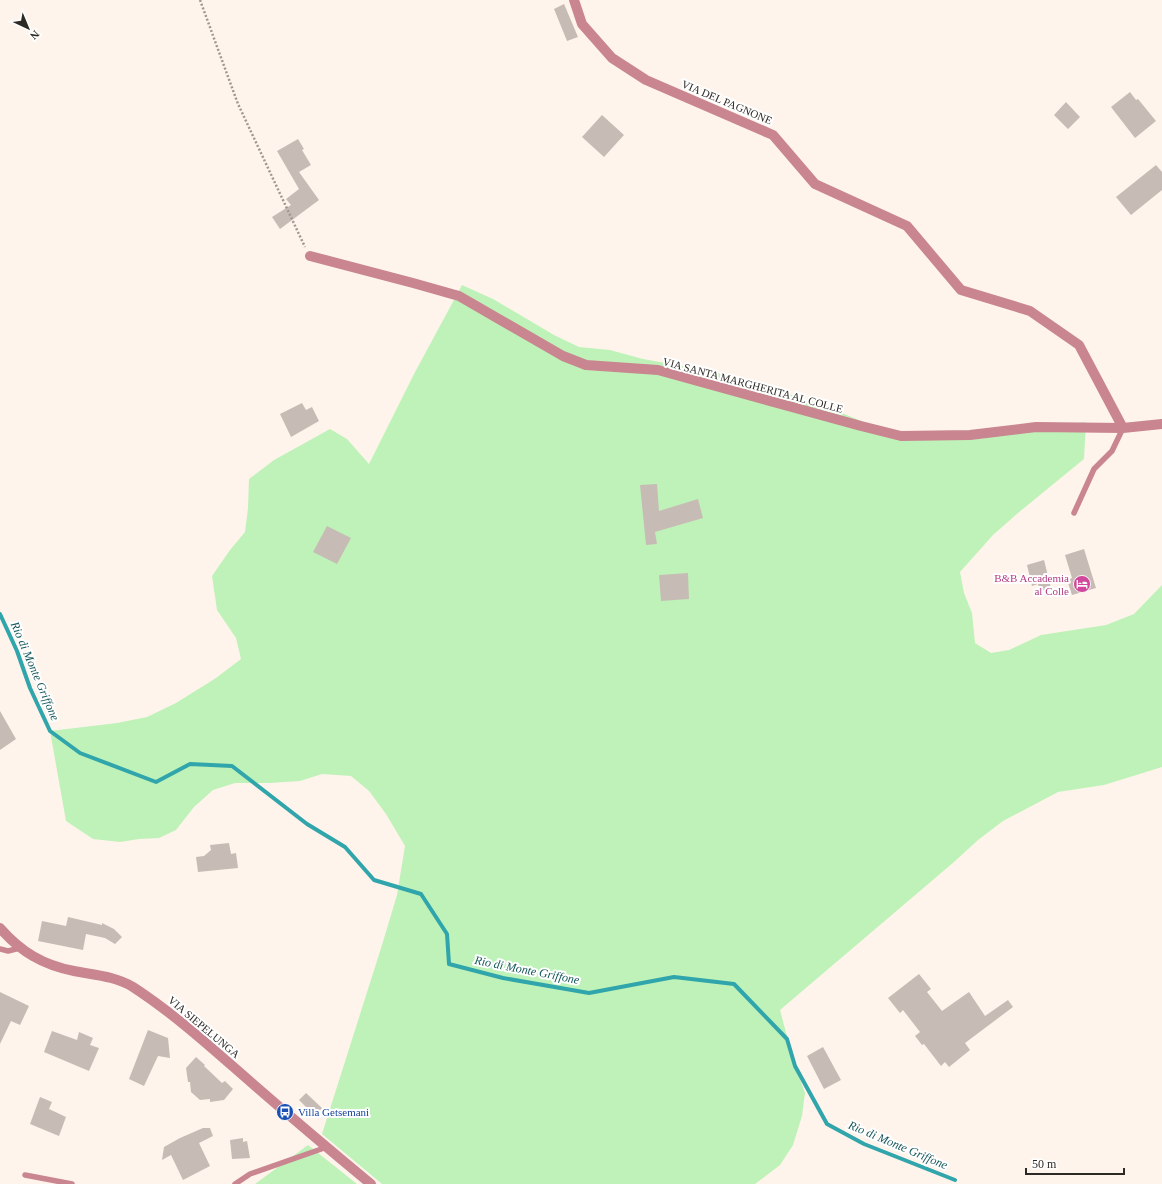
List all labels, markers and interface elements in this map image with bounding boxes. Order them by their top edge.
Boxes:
north arrow [8,8,48,48]
text: N [28,28,42,42]
street label: VIA DEL PAGNONE [680,78,774,127]
street label: VIA SANTA MARGHERITA AL COLLE [662,355,845,415]
place label: B&B Accademia al Colle [994,572,1069,597]
hotel icon: B&B Accademia al Colle [1072,574,1092,594]
water label: Rio di Monte Griffone [7,618,62,723]
water label: Rio di Monte Griffone [472,953,581,987]
street label: VIA SIEPELUNGA [166,994,242,1060]
bus stop icon: Villa Getsemani [275,1102,295,1122]
place label: Villa Getsemani [298,1106,369,1118]
water label: Rio di Monte Griffone [845,1117,950,1172]
scale bar [1026,1150,1124,1176]
text: 50 m [1032,1157,1057,1171]

